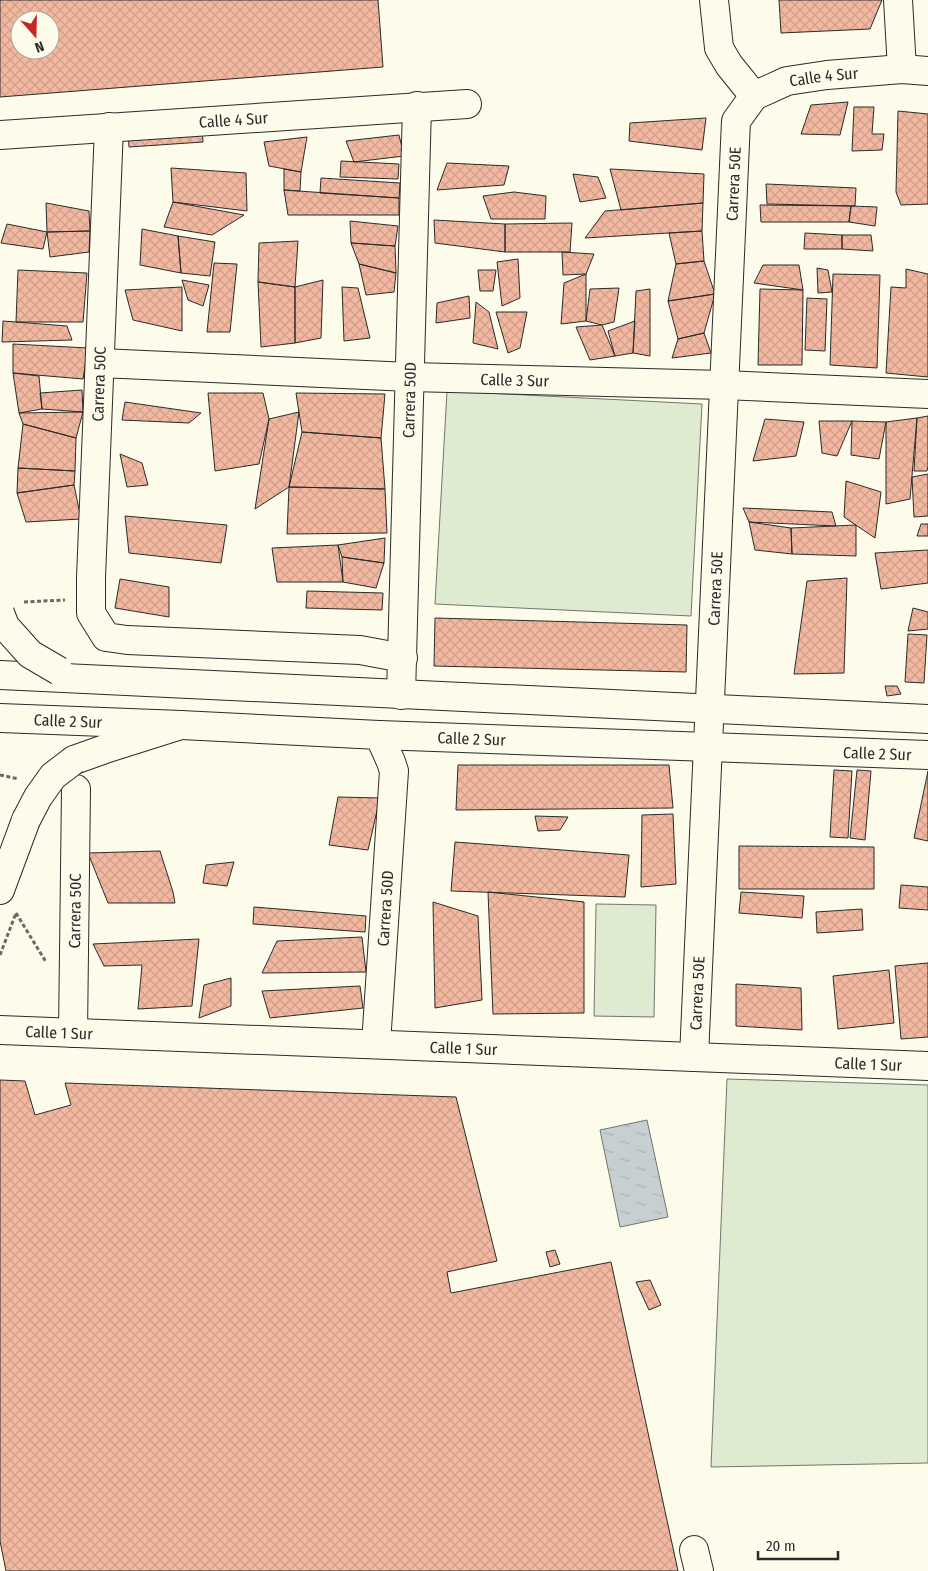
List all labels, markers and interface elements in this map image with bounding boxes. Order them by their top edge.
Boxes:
north arrow [10,10,60,60]
text: N [32,37,46,56]
street label: Calle 4 Sur [788,63,859,90]
street label: Calle 4 Sur [198,108,269,131]
street label: Carrera 50E [722,146,744,221]
street label: Carrera 50C [88,346,110,422]
street label: Carrera 50D [398,362,420,438]
street label: Calle 3 Sur [480,369,550,390]
street label: Carrera 50E [704,551,726,626]
street label: Calle 2 Sur [33,710,103,731]
street label: Calle 2 Sur [437,728,507,749]
street label: Calle 2 Sur [843,742,912,764]
street label: Carrera 50D [373,870,397,947]
street label: Carrera 50C [65,873,84,949]
street label: Carrera 50E [686,955,708,1031]
street label: Calle 1 Sur [25,1021,94,1043]
street label: Calle 1 Sur [429,1037,498,1059]
street label: Calle 1 Sur [834,1053,903,1075]
scale bar [758,1528,838,1560]
text: 20 m [766,1537,796,1555]

